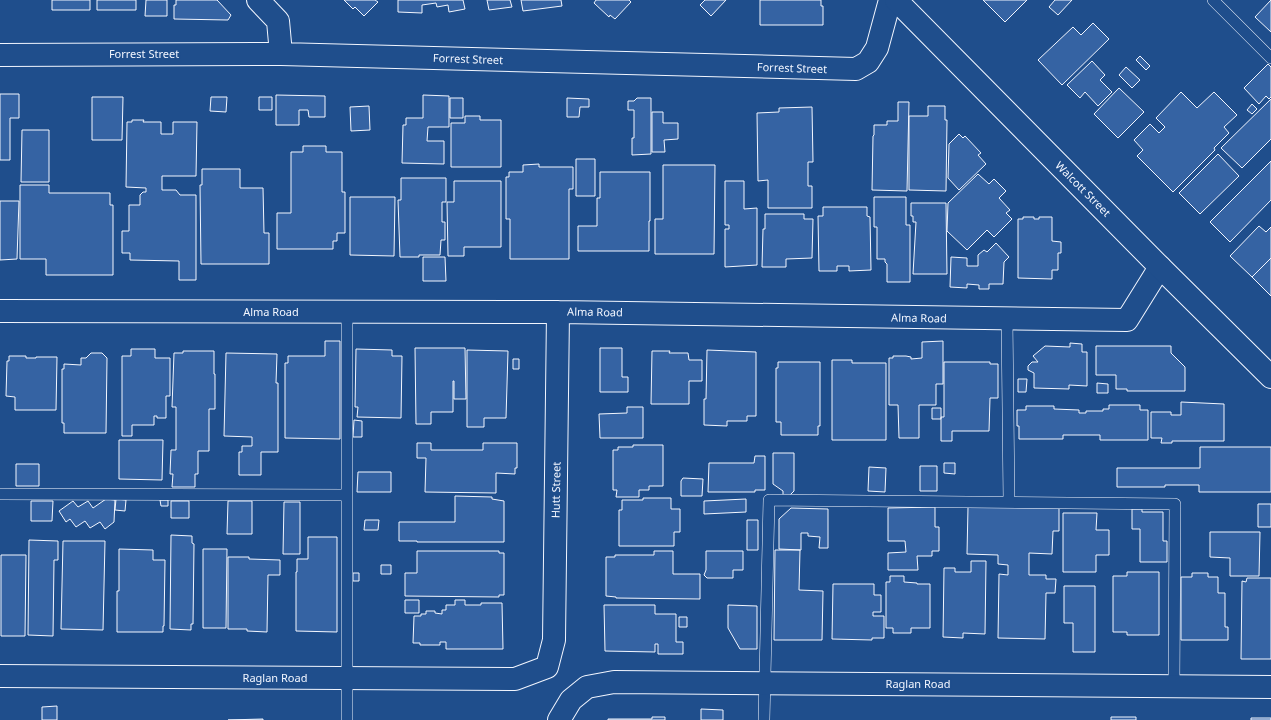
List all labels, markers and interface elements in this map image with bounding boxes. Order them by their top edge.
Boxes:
street label: Forrest Street [109,46,179,61]
street label: Forrest Street [433,50,503,67]
street label: Forrest Street [757,59,827,76]
street label: Walcott Street [1052,158,1114,220]
street label: Alma Road [243,304,299,319]
street label: Alma Road [567,304,623,319]
street label: Alma Road [891,310,947,325]
street label: Hutt Street [548,462,563,518]
street label: Raglan Road [243,670,307,685]
street label: Raglan Road [886,676,950,691]

